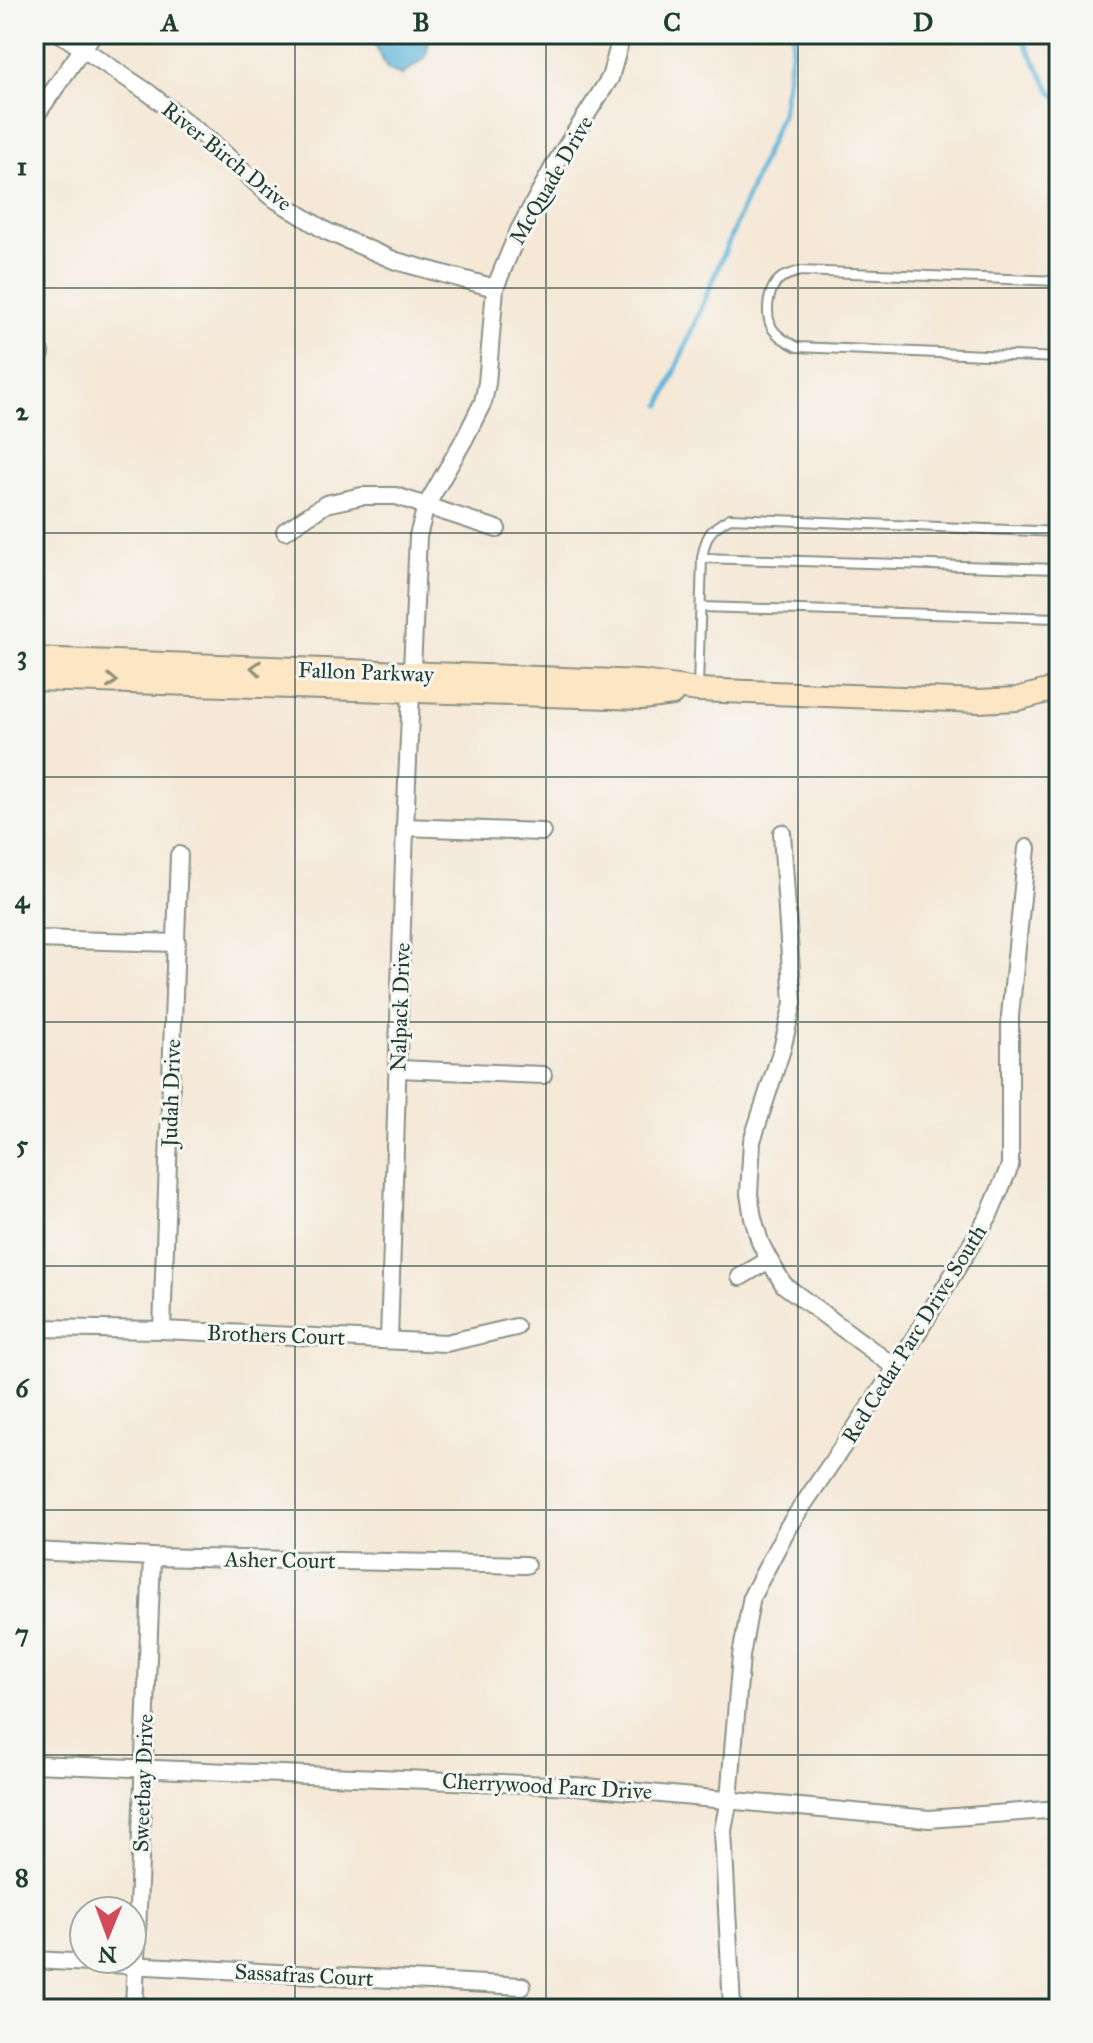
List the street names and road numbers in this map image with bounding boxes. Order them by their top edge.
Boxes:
street label: River Birch Drive [157,95,297,217]
street label: McQuade Drive [503,111,599,249]
street label: Fallon Parkway [297,656,435,688]
street label: Nalpack Drive [384,942,416,1072]
street label: Judah Drive [156,1038,186,1150]
street label: Red Cedar Parc Drive South [836,1220,992,1448]
street label: Brothers Court [207,1319,346,1351]
street label: Asher Court [223,1546,336,1574]
street label: Sweetbay Drive [127,1713,159,1853]
street label: Cherrywood Parc Drive [441,1767,653,1805]
street label: Sassafras Court [234,1958,374,1992]

